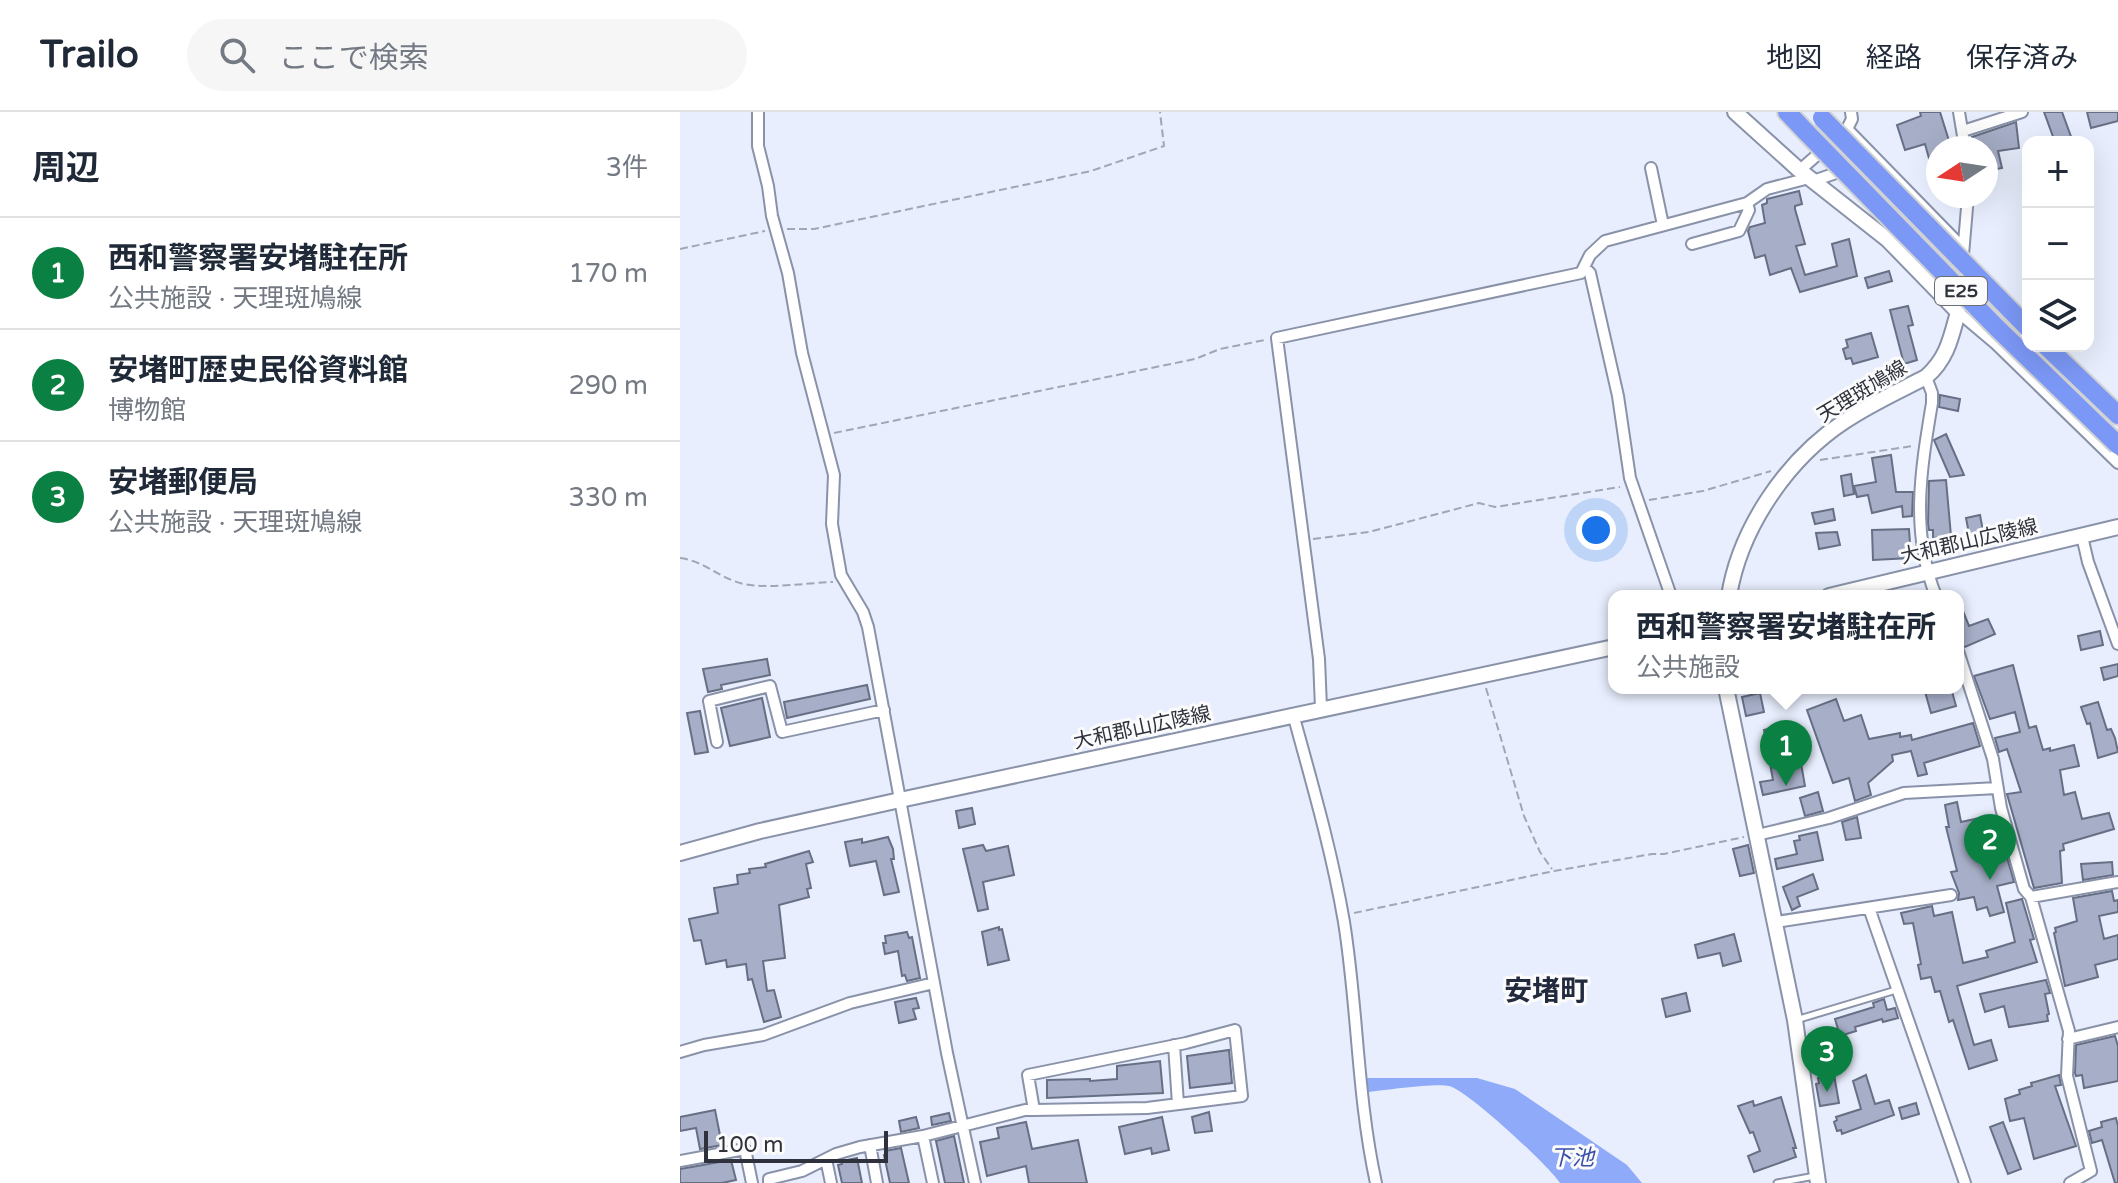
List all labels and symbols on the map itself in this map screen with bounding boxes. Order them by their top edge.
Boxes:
north arrow [1926,136,1998,208]
road number: E25 [1935,277,1987,305]
street label: 天理斑鳩線 [1813,356,1912,428]
your location [1576,510,1616,550]
street label: 大和郡山広陵線 [1898,515,2040,569]
street label: 大和郡山広陵線 [1071,702,1213,754]
pin: 1 [1760,720,1812,786]
pin: 2 [1964,814,2016,880]
district label: 安堵町 [1504,974,1588,1008]
pin: 3 [1801,1026,1853,1092]
scale bar [704,1127,888,1163]
water label: 下池 [1550,1145,1596,1171]

